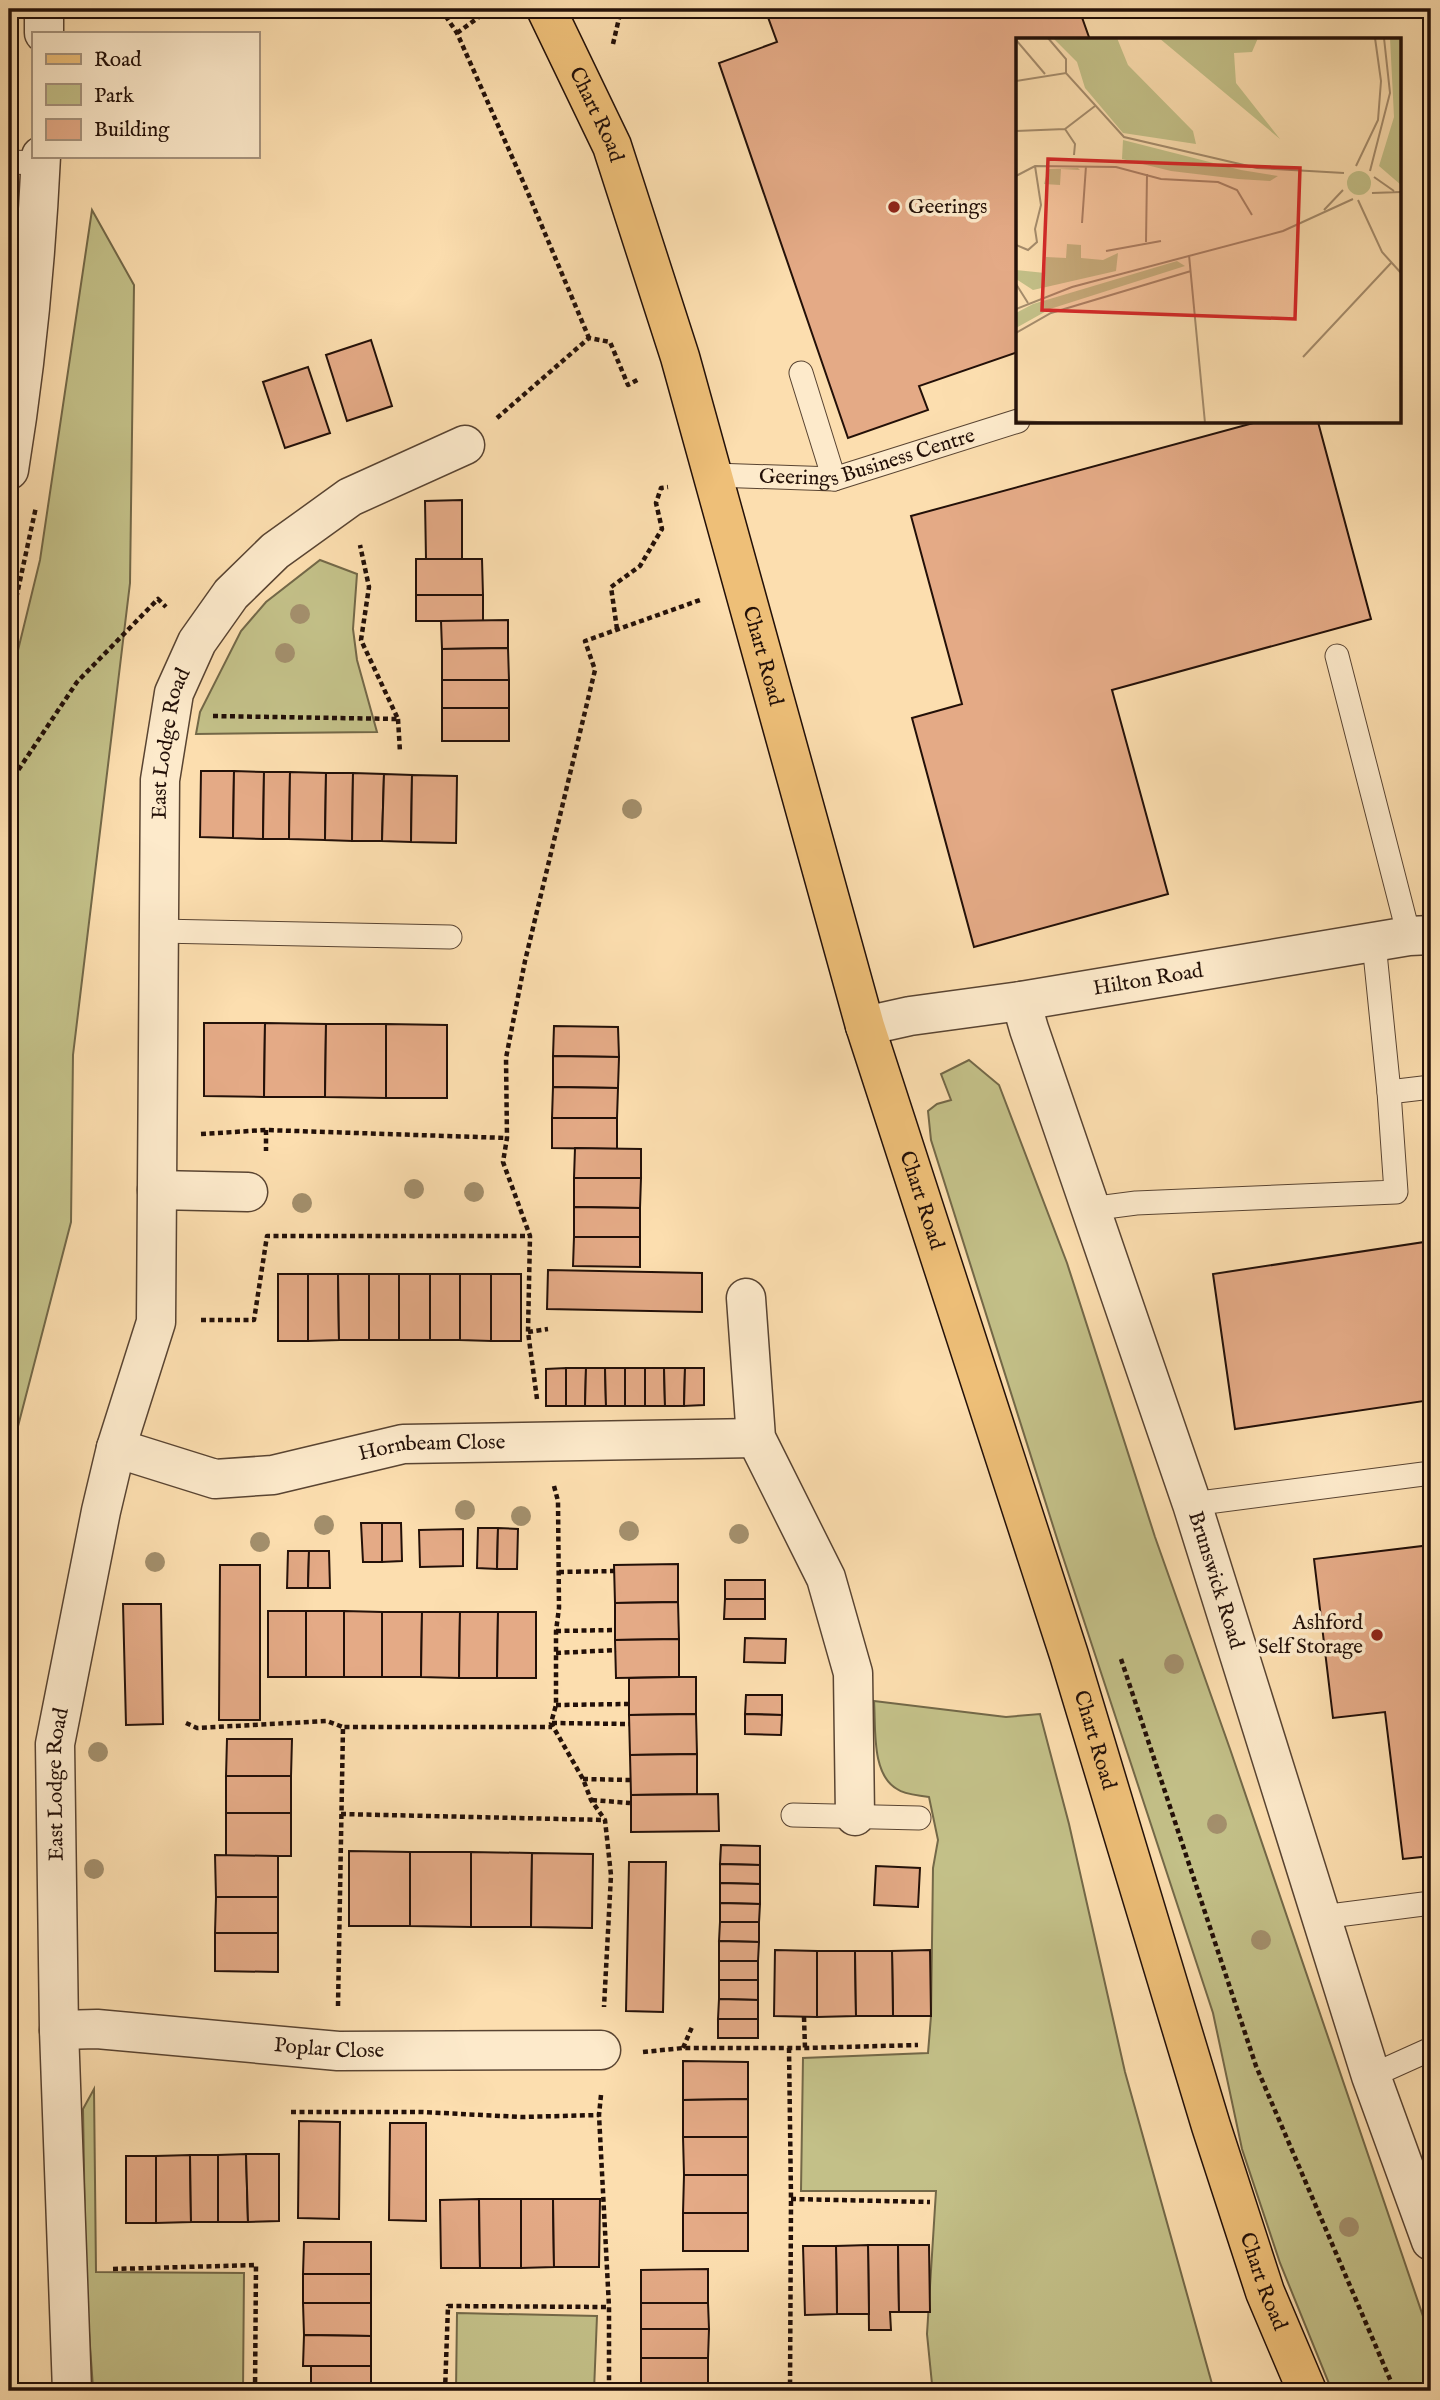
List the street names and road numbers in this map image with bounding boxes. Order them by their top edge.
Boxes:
street label: Chart Road [562,62,630,166]
street label: Geerings Business Centre [758,422,979,493]
street label: Chart Road [736,603,790,710]
street label: East Lodge Road [146,663,197,820]
street label: Hilton Road [1091,957,1206,1002]
street label: Chart Road [893,1147,950,1254]
street label: Hornbeam Close [356,1429,506,1468]
street label: Brunswick Road [1182,1508,1250,1653]
street label: Chart Road [1067,1687,1123,1794]
street label: East Lodge Road [41,1705,75,1861]
street label: Poplar Close [273,2032,385,2065]
street label: Chart Road [1233,2229,1294,2335]

